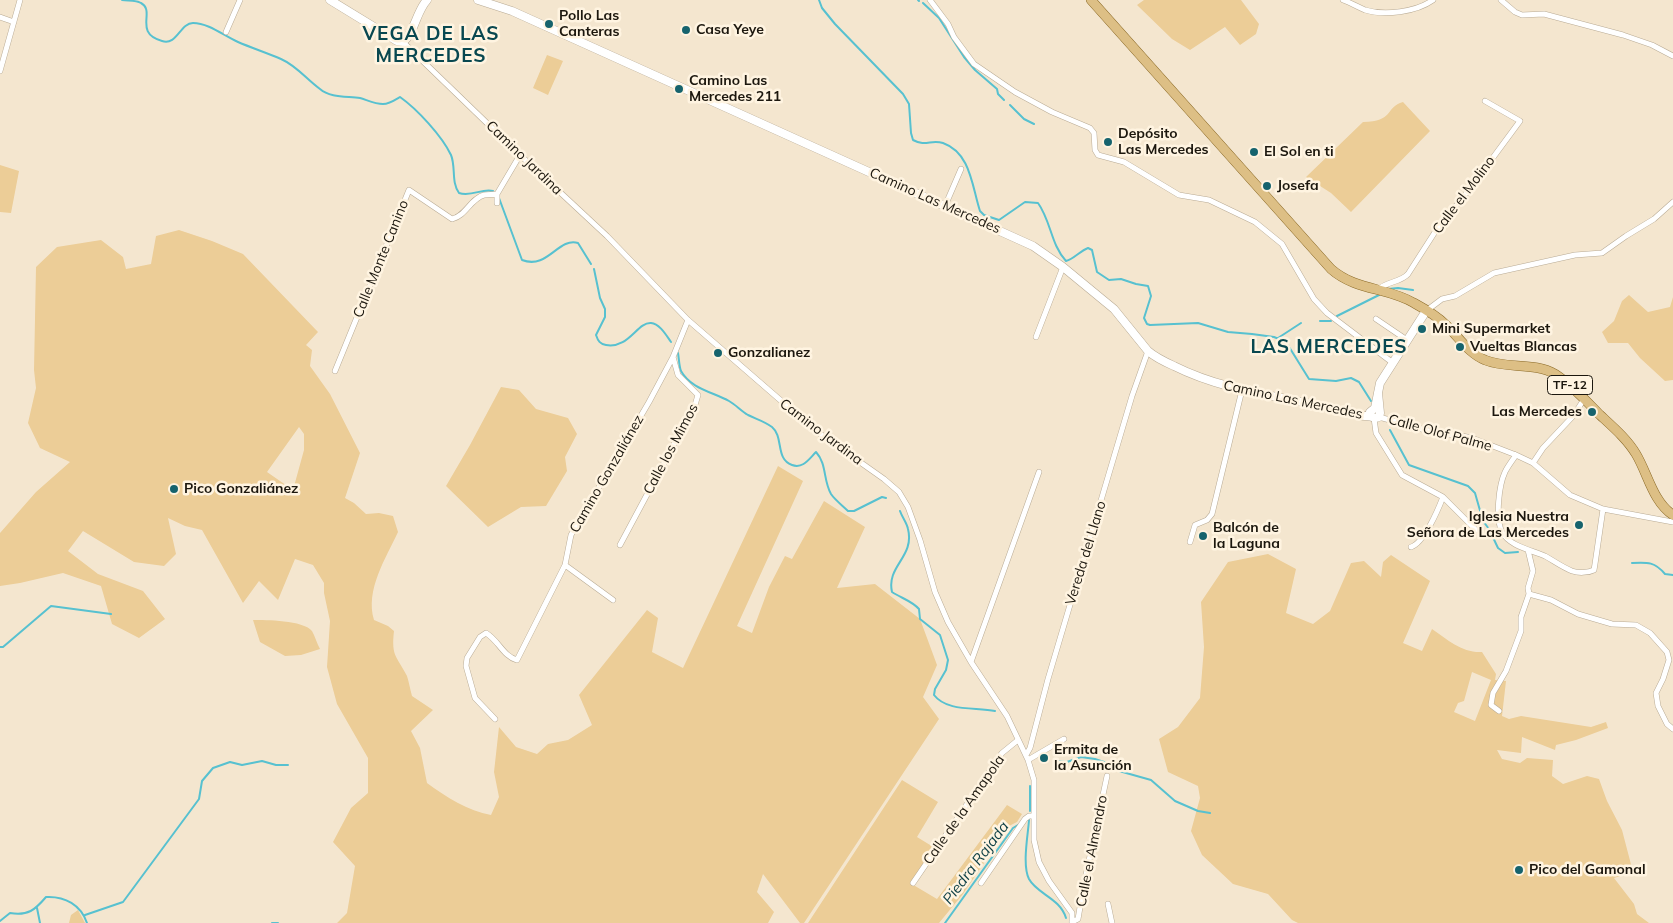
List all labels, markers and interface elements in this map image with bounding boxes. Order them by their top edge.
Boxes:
place label: Pollo Las Canteras [559,8,619,40]
marker: Pollo Las Canteras [543,18,555,30]
place label: Casa Yeye [696,22,764,38]
district label: VEGA DE LAS MERCEDES [361,23,501,67]
marker: Casa Yeye [680,24,692,36]
place label: Camino Las Mercedes 211 [689,73,781,105]
marker: Camino Las Mercedes 211 [673,83,685,95]
street label: Camino Jardina [482,117,566,199]
place label: Depósito Las Mercedes [1118,126,1209,158]
marker: Depósito Las Mercedes [1102,136,1114,148]
place label: El Sol en ti [1264,144,1334,160]
marker: El Sol en ti [1248,146,1260,158]
street label: Calle el Molino [1429,153,1499,237]
street label: Camino Las Mercedes [867,164,1003,238]
place label: Josefa [1277,178,1319,194]
marker: Josefa [1261,180,1273,192]
street label: Calle Monte Canino [350,198,412,320]
place label: Mini Supermarket [1432,321,1550,337]
marker: Mini Supermarket [1416,323,1428,335]
district label: LAS MERCEDES [1249,336,1409,358]
place label: Vueltas Blancas [1470,339,1577,355]
marker: Vueltas Blancas [1454,341,1466,353]
place label: Gonzalianez [728,345,810,361]
marker: Gonzalianez [712,347,724,359]
road number: TF-12 [1548,376,1592,394]
street label: Camino Las Mercedes [1222,377,1364,423]
street label: Camino Jardina [776,395,866,469]
street label: Calle los Mimos [640,401,702,497]
place label: Las Mercedes [1491,404,1582,420]
marker: Las Mercedes [1586,406,1598,418]
street label: Calle Olof Palme [1386,411,1494,455]
street label: Camino Gonzaliánez [566,412,648,536]
place label: Pico Gonzaliánez [184,481,298,497]
marker: Pico Gonzaliánez [168,483,180,495]
street label: Vereda del Llano [1062,499,1110,607]
place label: Iglesia Nuestra Señora de Las Mercedes [1407,509,1569,542]
marker: Iglesia Nuestra Señora de Las Mercedes [1573,519,1585,531]
place label: Balcón de la Laguna [1213,520,1280,552]
marker: Balcón de la Laguna [1197,530,1209,542]
place label: Ermita de la Asunción [1054,742,1132,774]
street label: Calle de la Amapola [920,752,1008,868]
marker: Ermita de la Asunción [1038,752,1050,764]
street label: Calle el Almendro [1073,794,1111,908]
water label: Piedra Rajada [939,818,1013,908]
place label: Pico del Gamonal [1529,862,1646,878]
marker: Pico del Gamonal [1513,864,1525,876]

